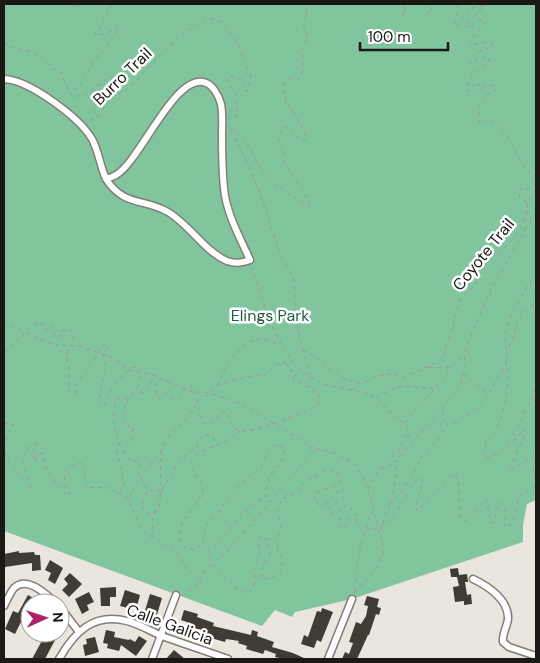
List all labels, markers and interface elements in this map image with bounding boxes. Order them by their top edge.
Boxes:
scale bar [360,20,448,52]
text: 100 m [368,27,411,47]
street label: Burro Trail [88,43,156,110]
street label: Coyote Trail [448,214,519,295]
park label: Elings Park [231,305,309,326]
north arrow [20,593,70,643]
street label: Calle Galicia [124,599,216,650]
text: N [49,612,67,623]

